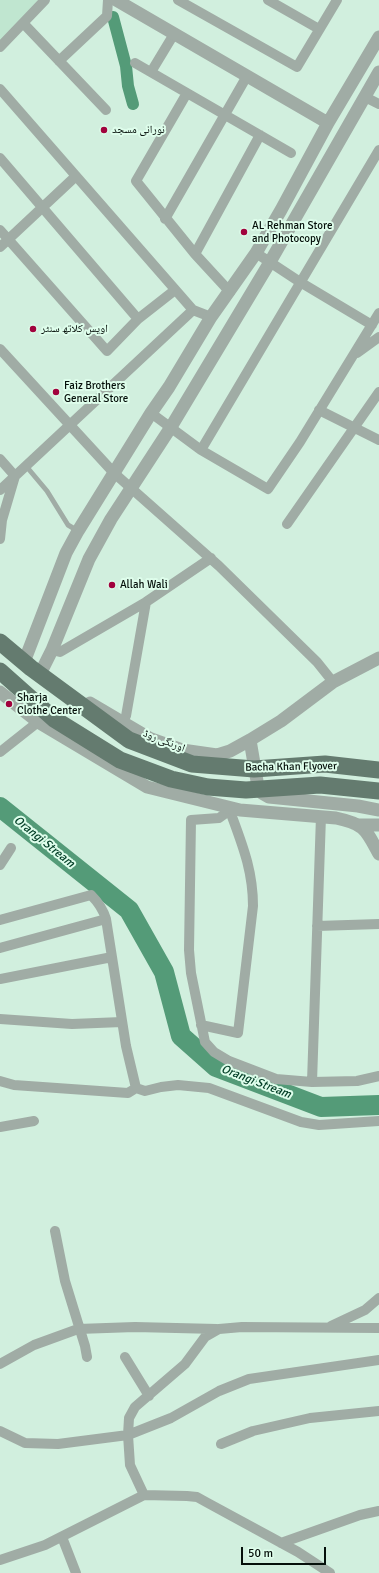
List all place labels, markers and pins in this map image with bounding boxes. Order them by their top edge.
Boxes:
place label: نورانی مسجد [112,123,165,137]
marker: نورانی مسجد [99,125,109,135]
place label: AL Rehman Store and Photocopy [252,219,332,245]
marker: AL Rehman Store and Photocopy [239,227,249,237]
place label: اویس کلاتھ سنٹر [41,322,108,336]
marker: اویس کلاتھ سنٹر [28,324,38,334]
place label: Faiz Brothers General Store [64,379,128,405]
marker: Faiz Brothers General Store [51,387,61,397]
place label: Allah Wali [120,578,168,592]
marker: Allah Wali [107,580,117,590]
place label: Sharja Clothe Center [17,691,82,717]
marker: Sharja Clothe Center [4,699,14,709]

